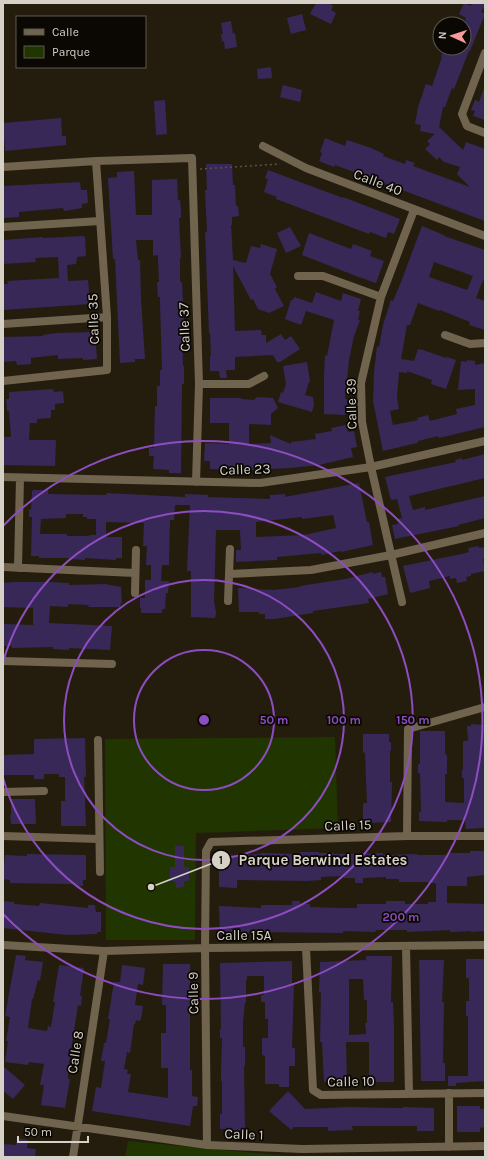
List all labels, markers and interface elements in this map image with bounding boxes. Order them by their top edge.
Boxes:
legend [16,16,146,68]
north arrow [432,16,472,56]
text: Calle [52,25,79,39]
text: N [436,31,449,40]
text: Parque [52,45,90,59]
street label: Calle 40 [351,165,405,200]
street label: Calle 35 [84,293,103,345]
street label: Calle 37 [175,302,194,352]
street label: Calle 39 [343,378,360,430]
street label: Calle 23 [219,460,271,479]
centre of rings [197,713,211,727]
text: 50 m [260,713,289,727]
text: 100 m [327,713,361,727]
text: 150 m [396,713,430,727]
street label: Calle 15 [324,816,372,835]
callout: Parque Berwind Estates [211,847,416,874]
text: Parque Berwind Estates [238,851,408,869]
text: 1 [219,853,223,867]
text: 200 m [383,910,419,924]
street label: Calle 15A [216,927,272,944]
street label: Calle 9 [185,971,202,1015]
street label: Calle 8 [64,1029,87,1075]
street label: Calle 10 [327,1073,375,1090]
scale bar [18,1118,88,1144]
text: 50 m [24,1125,52,1139]
street label: Calle 1 [224,1125,264,1144]

